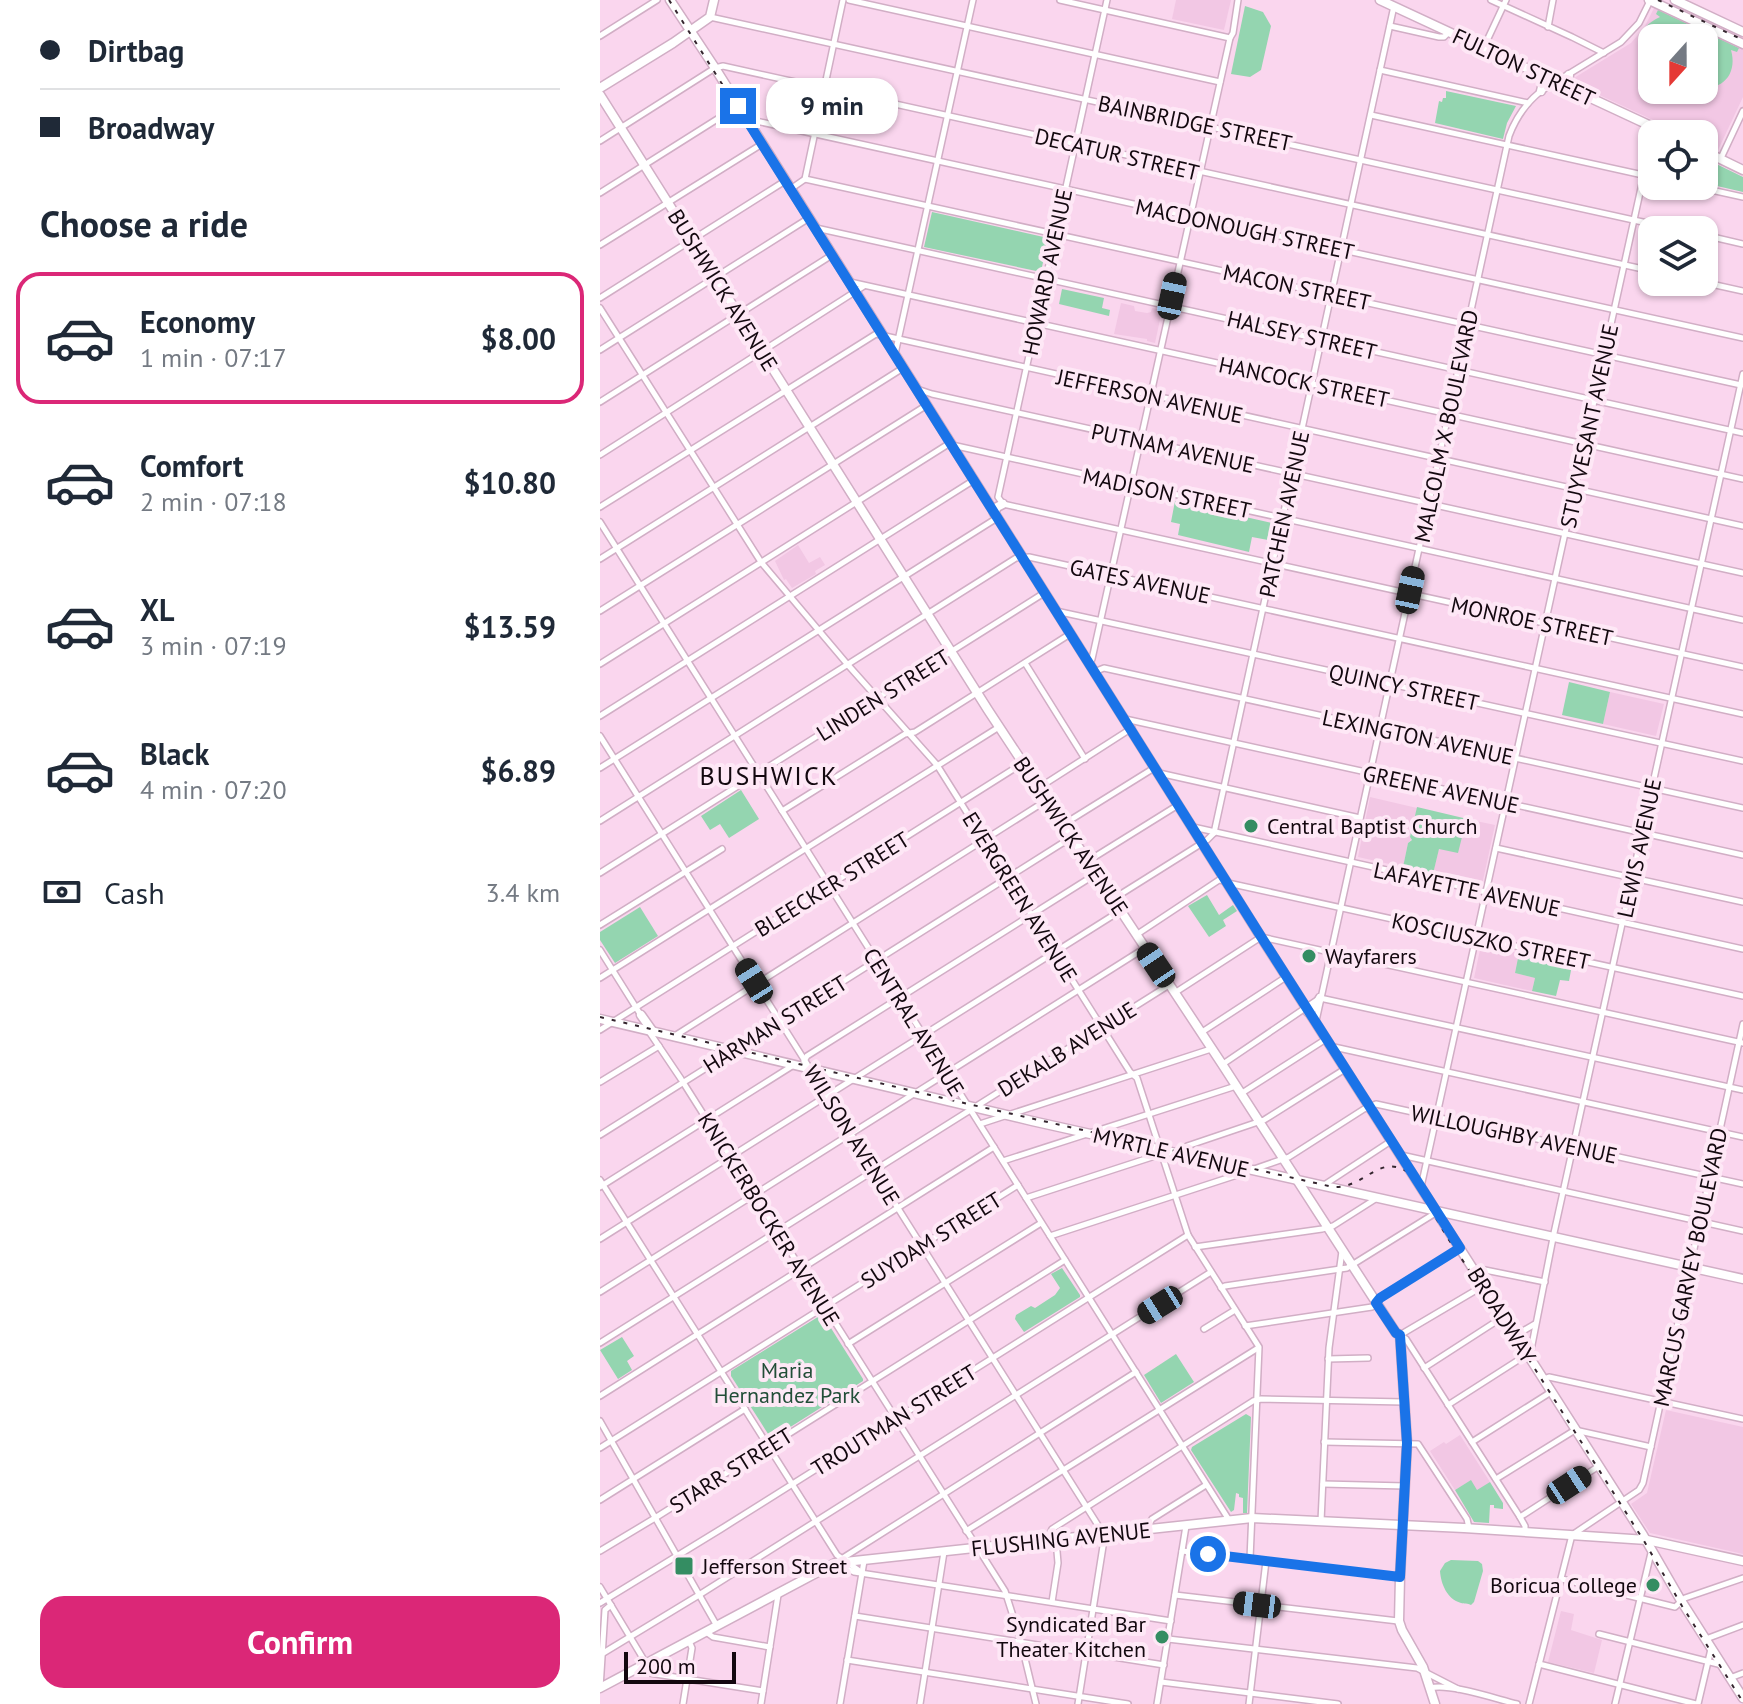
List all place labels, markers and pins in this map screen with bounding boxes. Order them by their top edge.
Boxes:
place label: Central Baptist Church [1267,812,1478,840]
marker: Central Baptist Church [1242,817,1260,835]
place label: Wayfarers [1325,942,1417,970]
marker: Wayfarers [1300,947,1318,965]
place label: Jefferson Street [701,1552,848,1580]
marker: Jefferson Street [673,1555,695,1577]
place label: Boricua College [1490,1571,1637,1599]
marker: Boricua College [1644,1576,1662,1594]
place label: Syndicated Bar Theater Kitchen [996,1610,1147,1663]
marker: Syndicated Bar Theater Kitchen [1153,1628,1171,1646]

